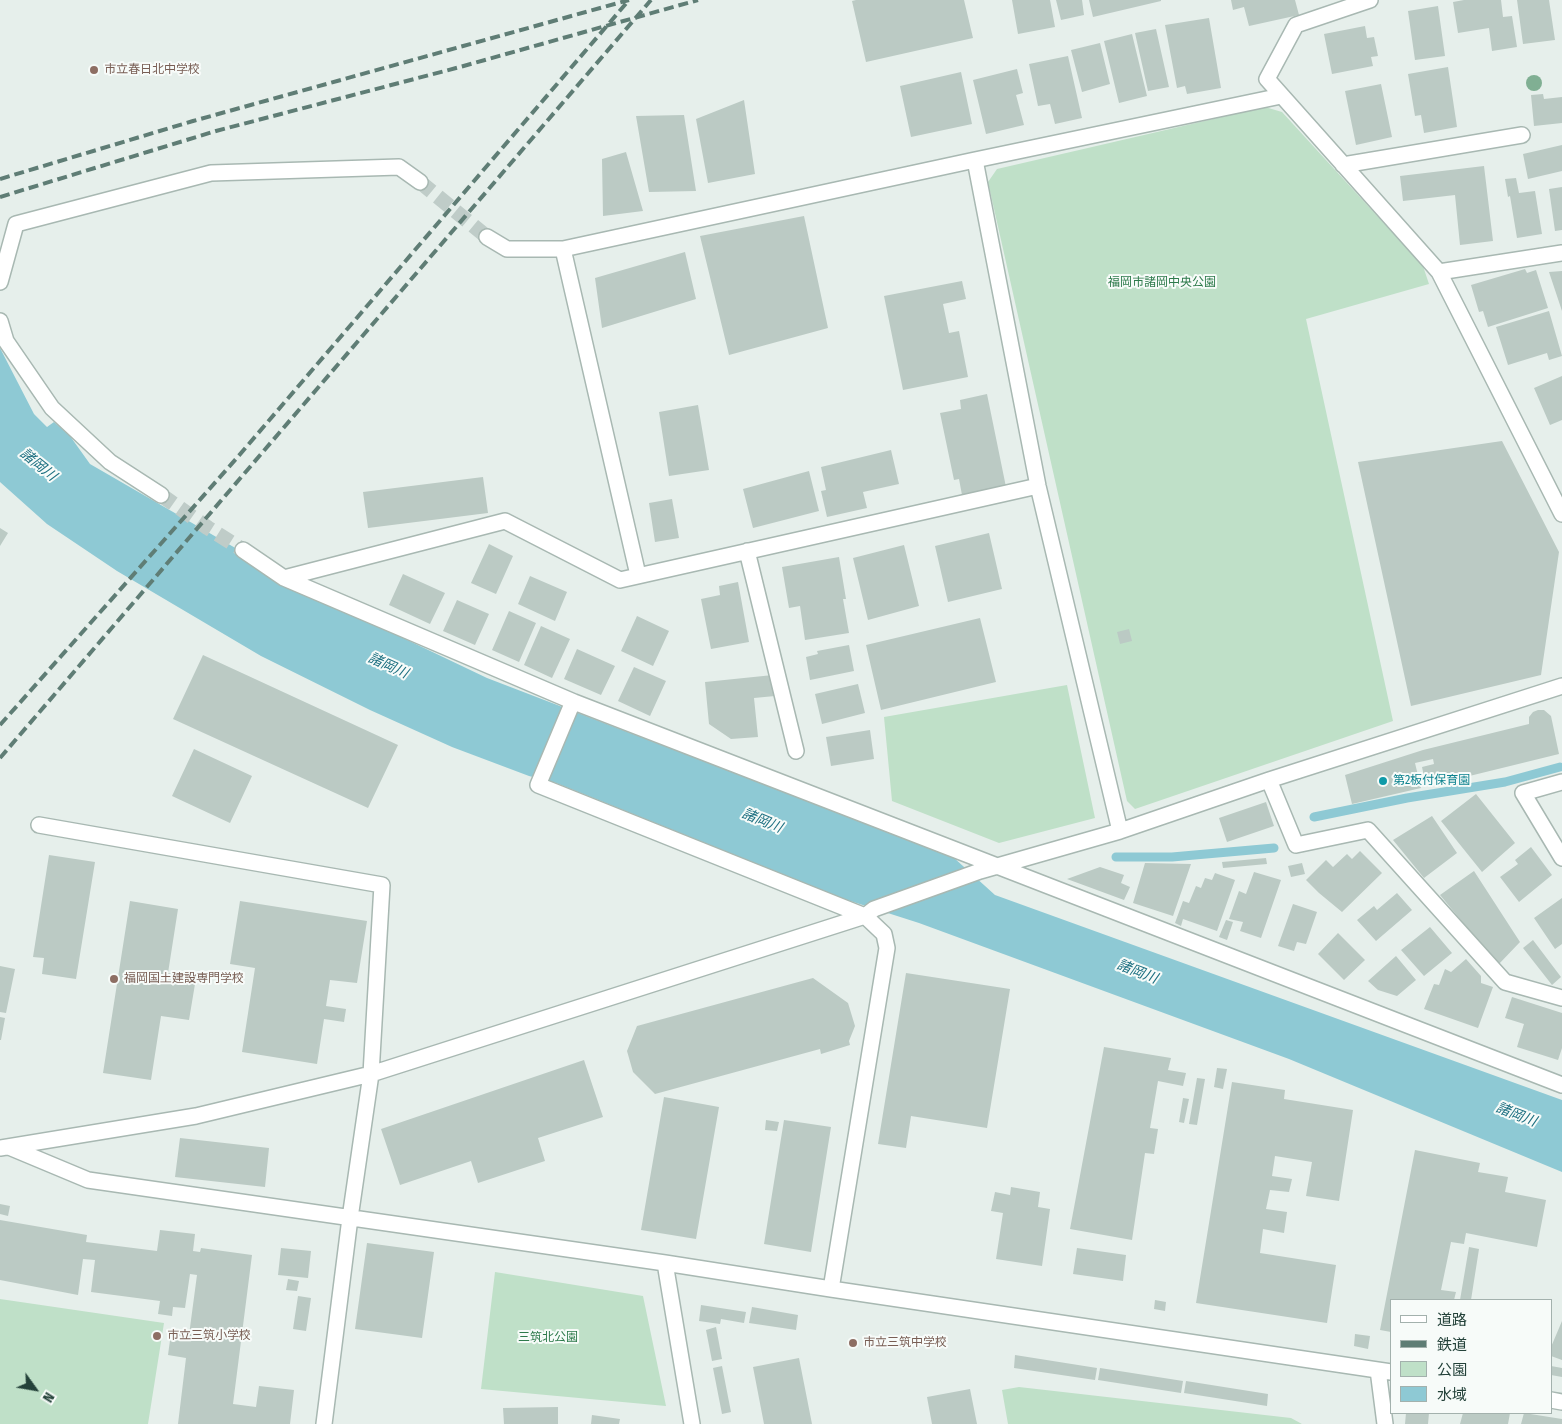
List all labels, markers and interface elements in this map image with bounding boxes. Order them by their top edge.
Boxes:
place label: 市立春日北中学校 [104,63,200,77]
marker: 市立春日北中学校 [88,64,100,76]
park label: 福岡市諸岡中央公園 [1108,276,1216,290]
water label: 諸岡川 [16,445,60,485]
water label: 諸岡川 [365,650,411,682]
place label: 第2板付保育園 [1393,774,1470,788]
marker: 第2板付保育園 [1377,775,1389,787]
water label: 諸岡川 [739,805,785,837]
water label: 諸岡川 [1114,957,1160,987]
place label: 福岡国土建設専門学校 [124,972,244,986]
marker: 福岡国土建設専門学校 [108,973,120,985]
water label: 諸岡川 [1493,1100,1539,1130]
legend [1390,1299,1552,1414]
text: 道路 [1437,1311,1467,1329]
place label: 市立三筑小学校 [167,1329,251,1343]
marker: 市立三筑小学校 [151,1330,163,1342]
park label: 三筑北公園 [518,1331,578,1345]
place label: 市立三筑中学校 [863,1336,947,1350]
text: 鉄道 [1437,1336,1467,1354]
marker: 市立三筑中学校 [847,1337,859,1349]
text: 公園 [1437,1361,1467,1379]
north arrow [10,1364,60,1414]
text: 水域 [1437,1386,1467,1404]
text: N [39,1389,58,1405]

